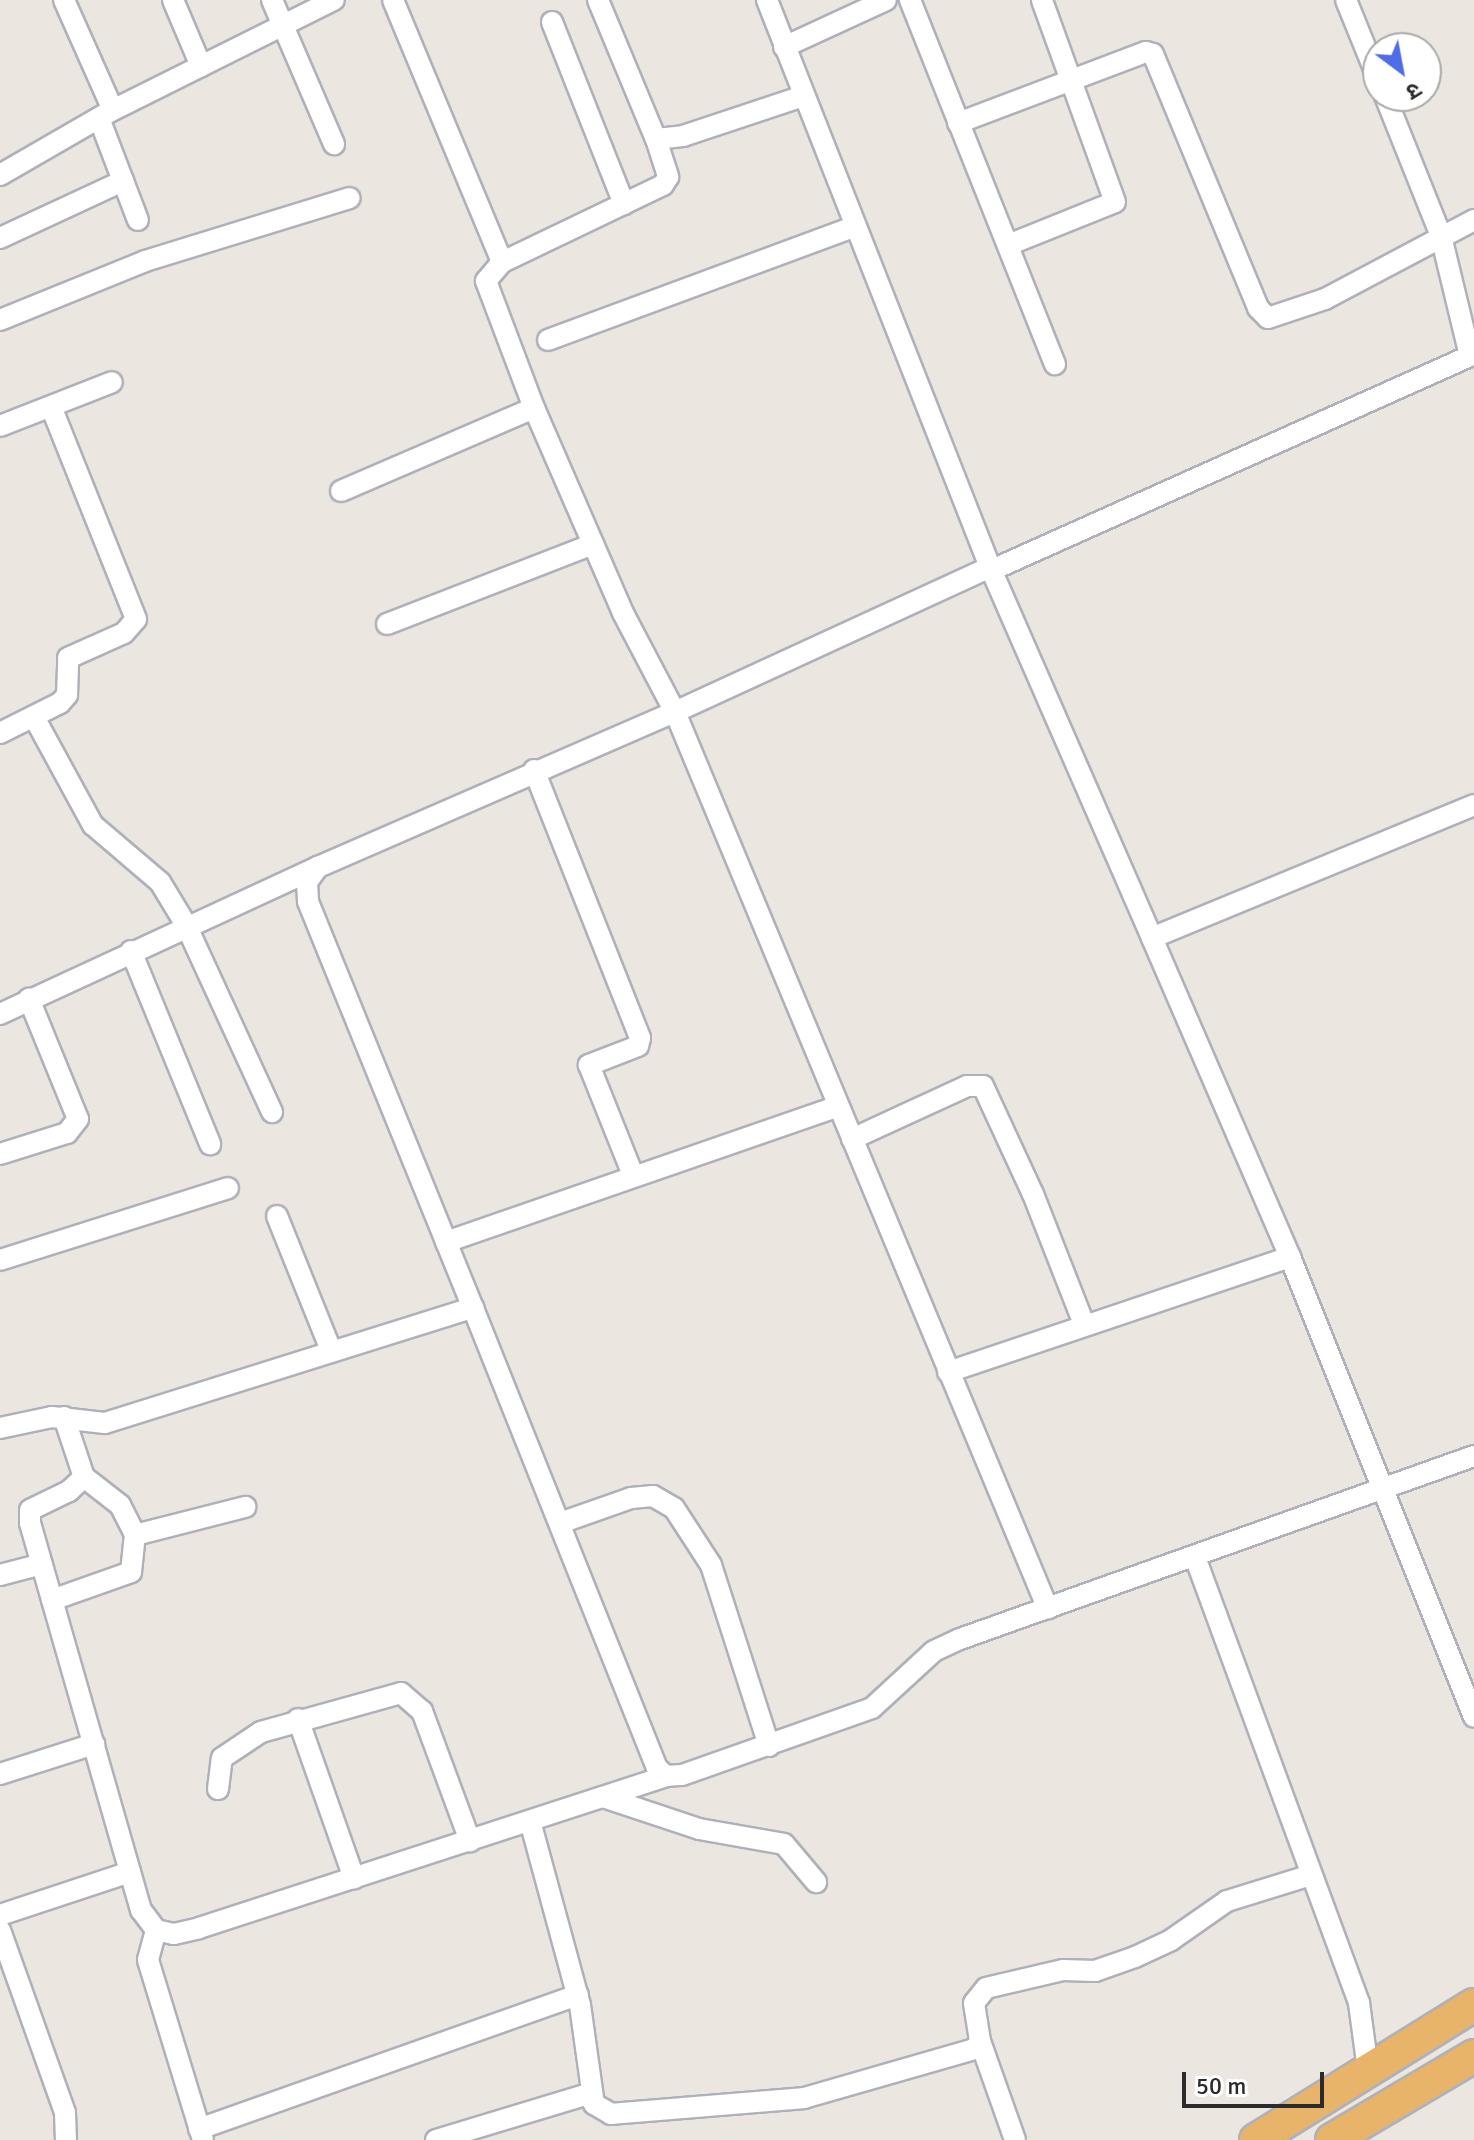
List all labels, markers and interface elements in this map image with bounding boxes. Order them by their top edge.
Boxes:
north arrow [1362,32,1442,112]
text: उ [1401,76,1427,106]
scale bar [1186,2056,1328,2106]
text: 50 m [1196,2071,1246,2101]

